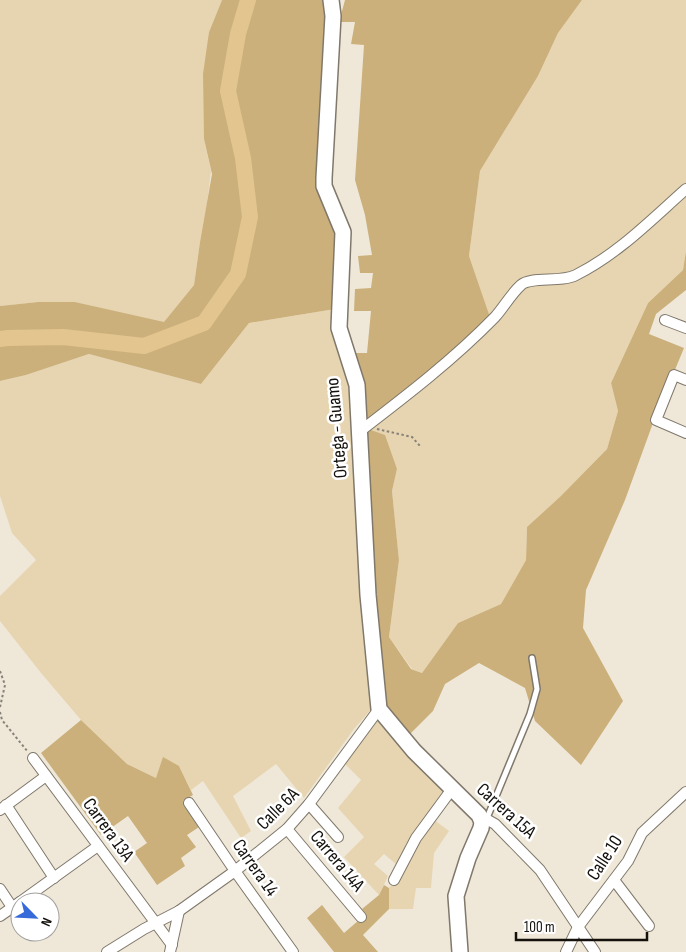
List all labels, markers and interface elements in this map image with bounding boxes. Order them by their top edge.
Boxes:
street label: Ortega - Guamo [321,377,353,479]
street label: Carrera 15A [471,778,541,844]
street label: Calle 6A [252,782,305,835]
street label: Carrera 13A [77,794,139,867]
street label: Carrera 14A [305,826,370,897]
street label: Calle 10 [582,831,628,885]
street label: Carrera 14 [227,835,283,901]
north arrow [10,892,60,942]
scale bar [516,910,647,942]
text: N [37,915,56,929]
text: 100 m [524,918,555,937]

